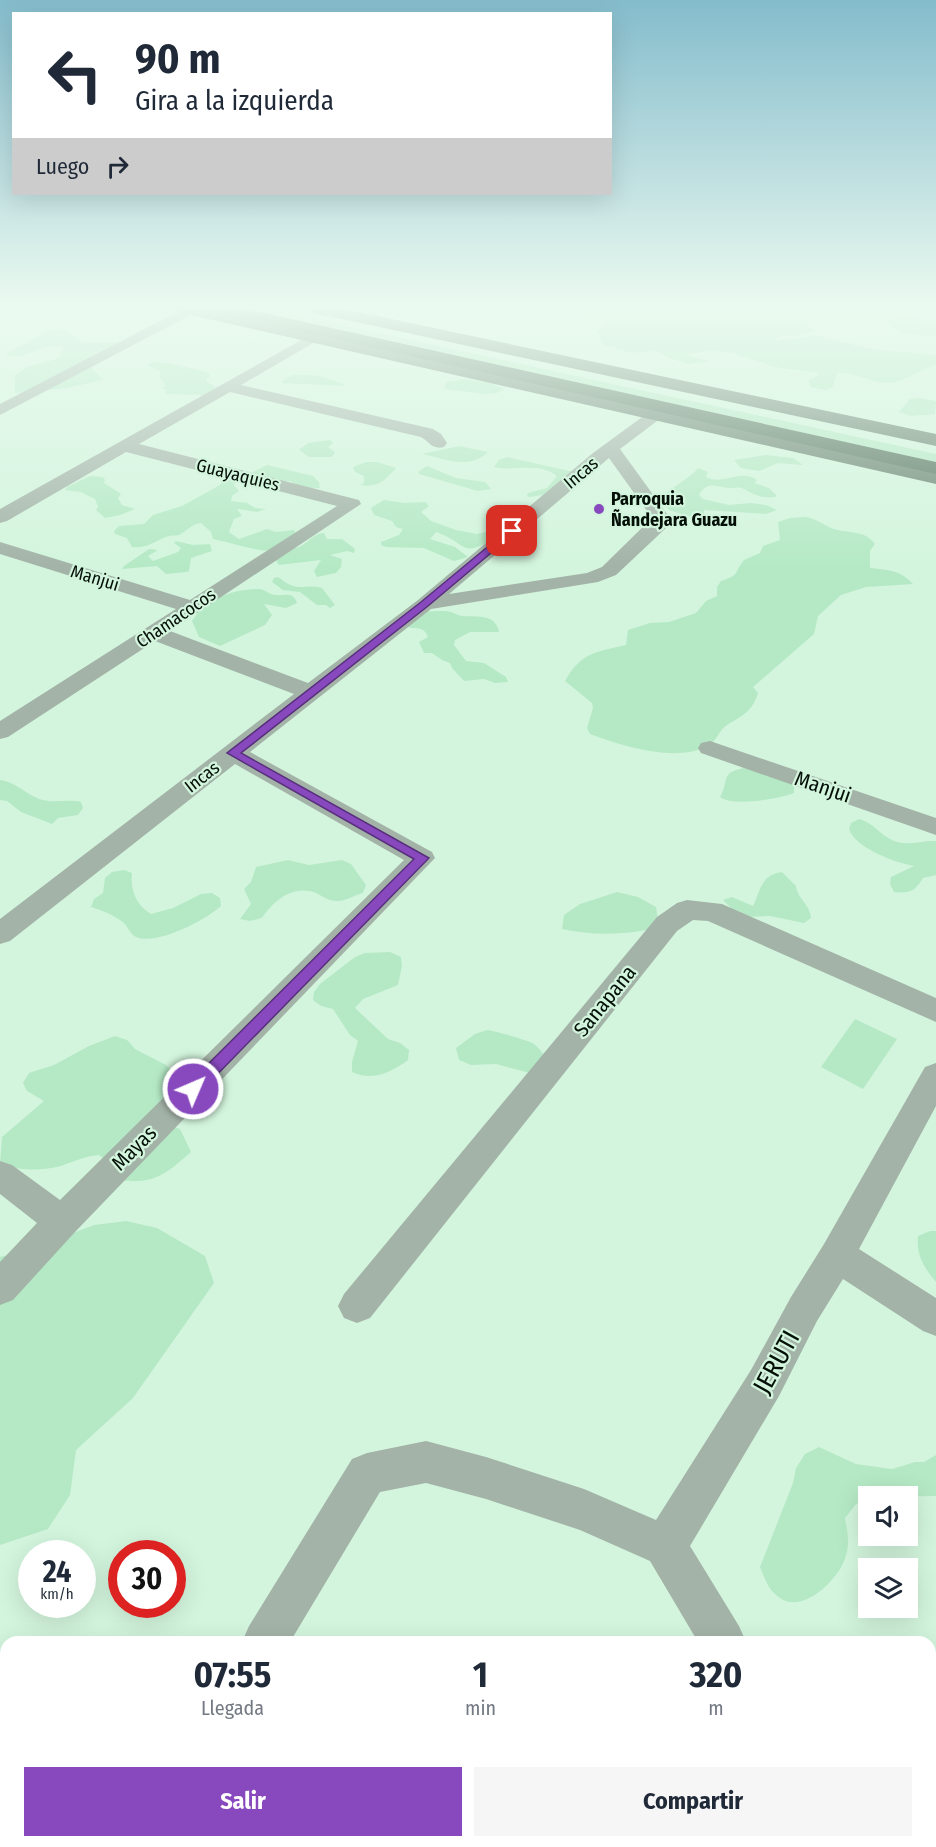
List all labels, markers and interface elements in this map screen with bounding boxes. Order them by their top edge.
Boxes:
text: 90 m [135,34,220,84]
icon: left [36,36,114,114]
text: Gira a la izquierda [135,85,334,117]
icon: right [101,150,134,183]
text: Luego [36,153,89,180]
street label: Incas [559,452,603,494]
street label: Guayaquies [194,454,282,496]
place label: Parroquia Ñandejara Guazu [611,488,737,531]
marker: Parroquia Ñandejara Guazu [592,502,606,516]
pin [486,505,537,556]
icon: arrive [495,514,528,547]
street label: Manjui [68,560,122,596]
street label: Chamacocos [132,583,220,653]
street label: Incas [180,756,224,797]
street label: Manjui [791,765,855,809]
street label: Sanapana [568,960,642,1042]
position arrow [161,1057,225,1121]
street label: Mayas [106,1120,162,1176]
street label: JERUTI [747,1325,806,1399]
map controls [858,1486,918,1618]
button: sound [858,1486,918,1546]
speed limit sign: 30 [108,1540,186,1618]
text: 24 [43,1554,71,1590]
button: layers [858,1558,918,1618]
text: km/h [40,1585,74,1603]
text: 07:55 [193,1653,272,1697]
text: 1 [473,1653,488,1697]
text: 320 [689,1653,743,1697]
text: Llegada [201,1696,264,1720]
text: min [465,1696,496,1720]
text: m [708,1696,724,1720]
button: Salir [24,1767,462,1836]
button: Compartir [474,1767,912,1836]

